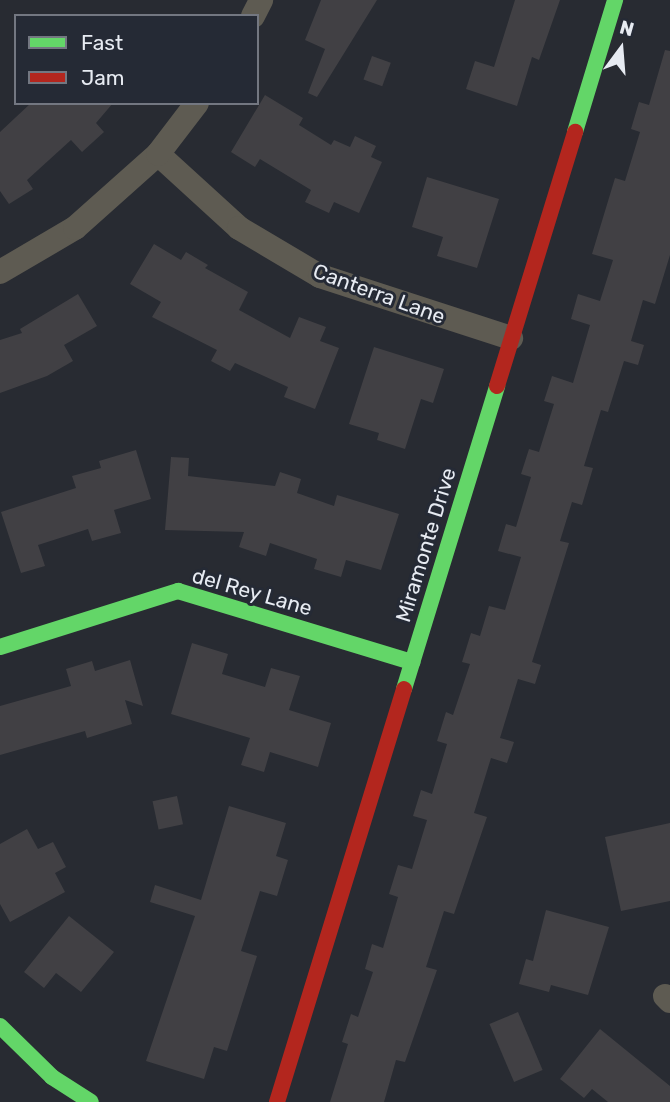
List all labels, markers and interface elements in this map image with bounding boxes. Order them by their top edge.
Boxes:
legend [14,14,259,105]
north arrow [586,14,656,84]
text: N [617,15,637,41]
text: Fast [81,30,123,55]
text: Jam [81,65,125,90]
street label: Canterra Lane [310,258,448,330]
street label: Miramonte Drive [391,465,461,625]
street label: del Rey Lane [189,563,315,621]

